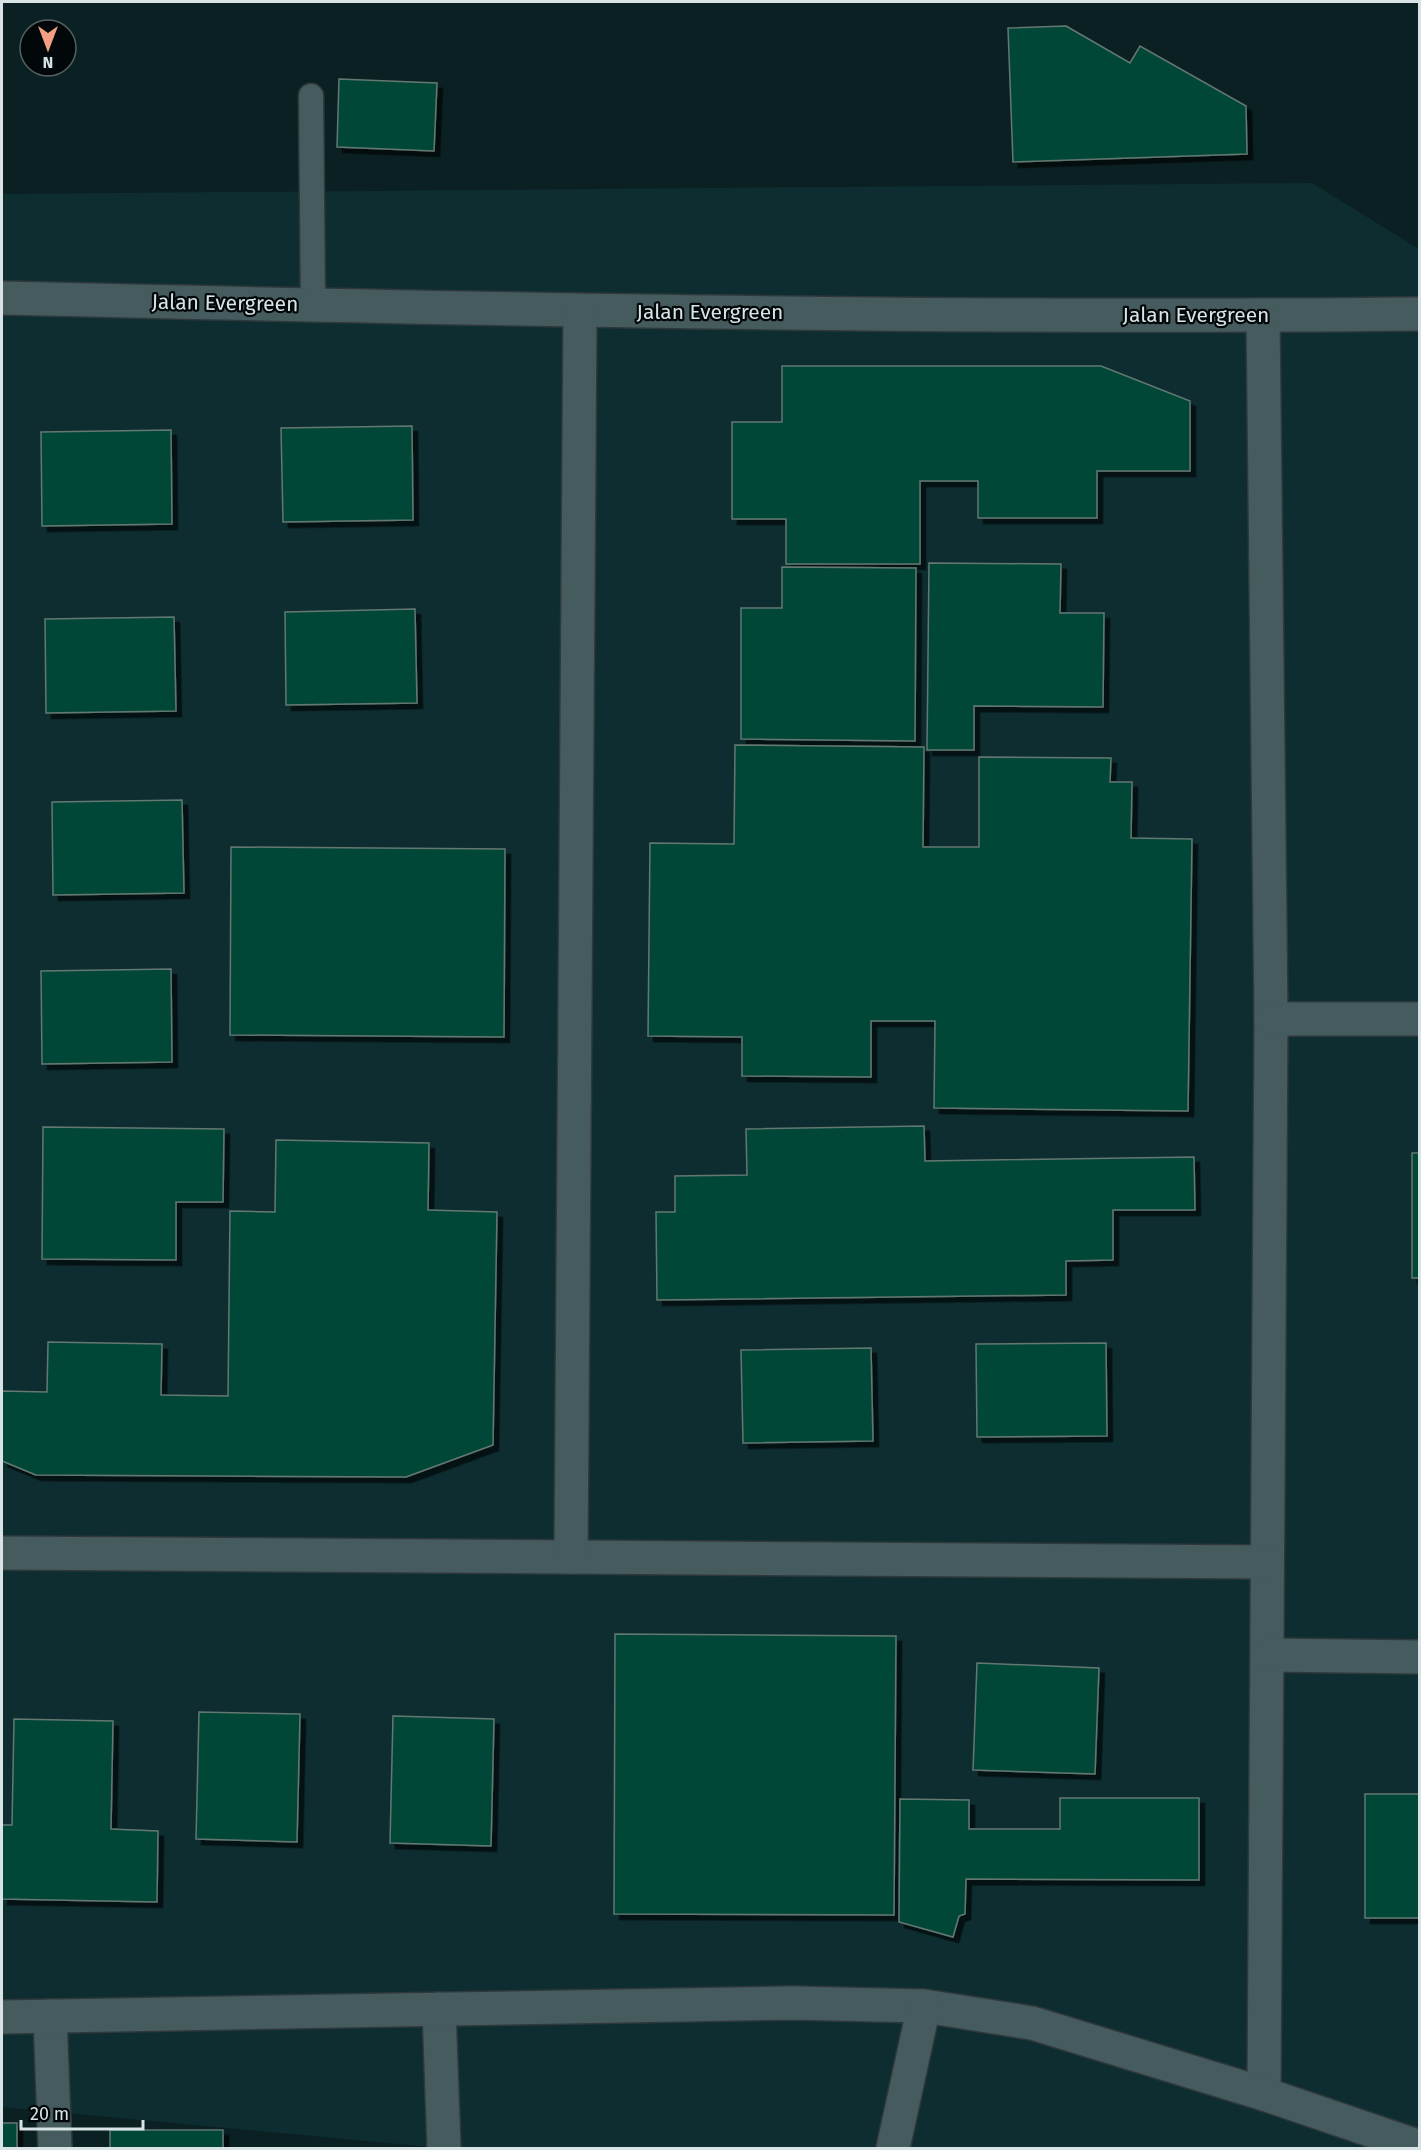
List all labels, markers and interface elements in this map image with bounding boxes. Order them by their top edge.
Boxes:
north arrow [18,18,78,78]
text: N [43,53,53,72]
street label: Jalan Evergreen [151,289,299,317]
street label: Jalan Evergreen [637,299,783,325]
street label: Jalan Evergreen [1123,302,1269,328]
scale bar [21,2093,142,2131]
text: 20 m [30,2103,69,2125]

